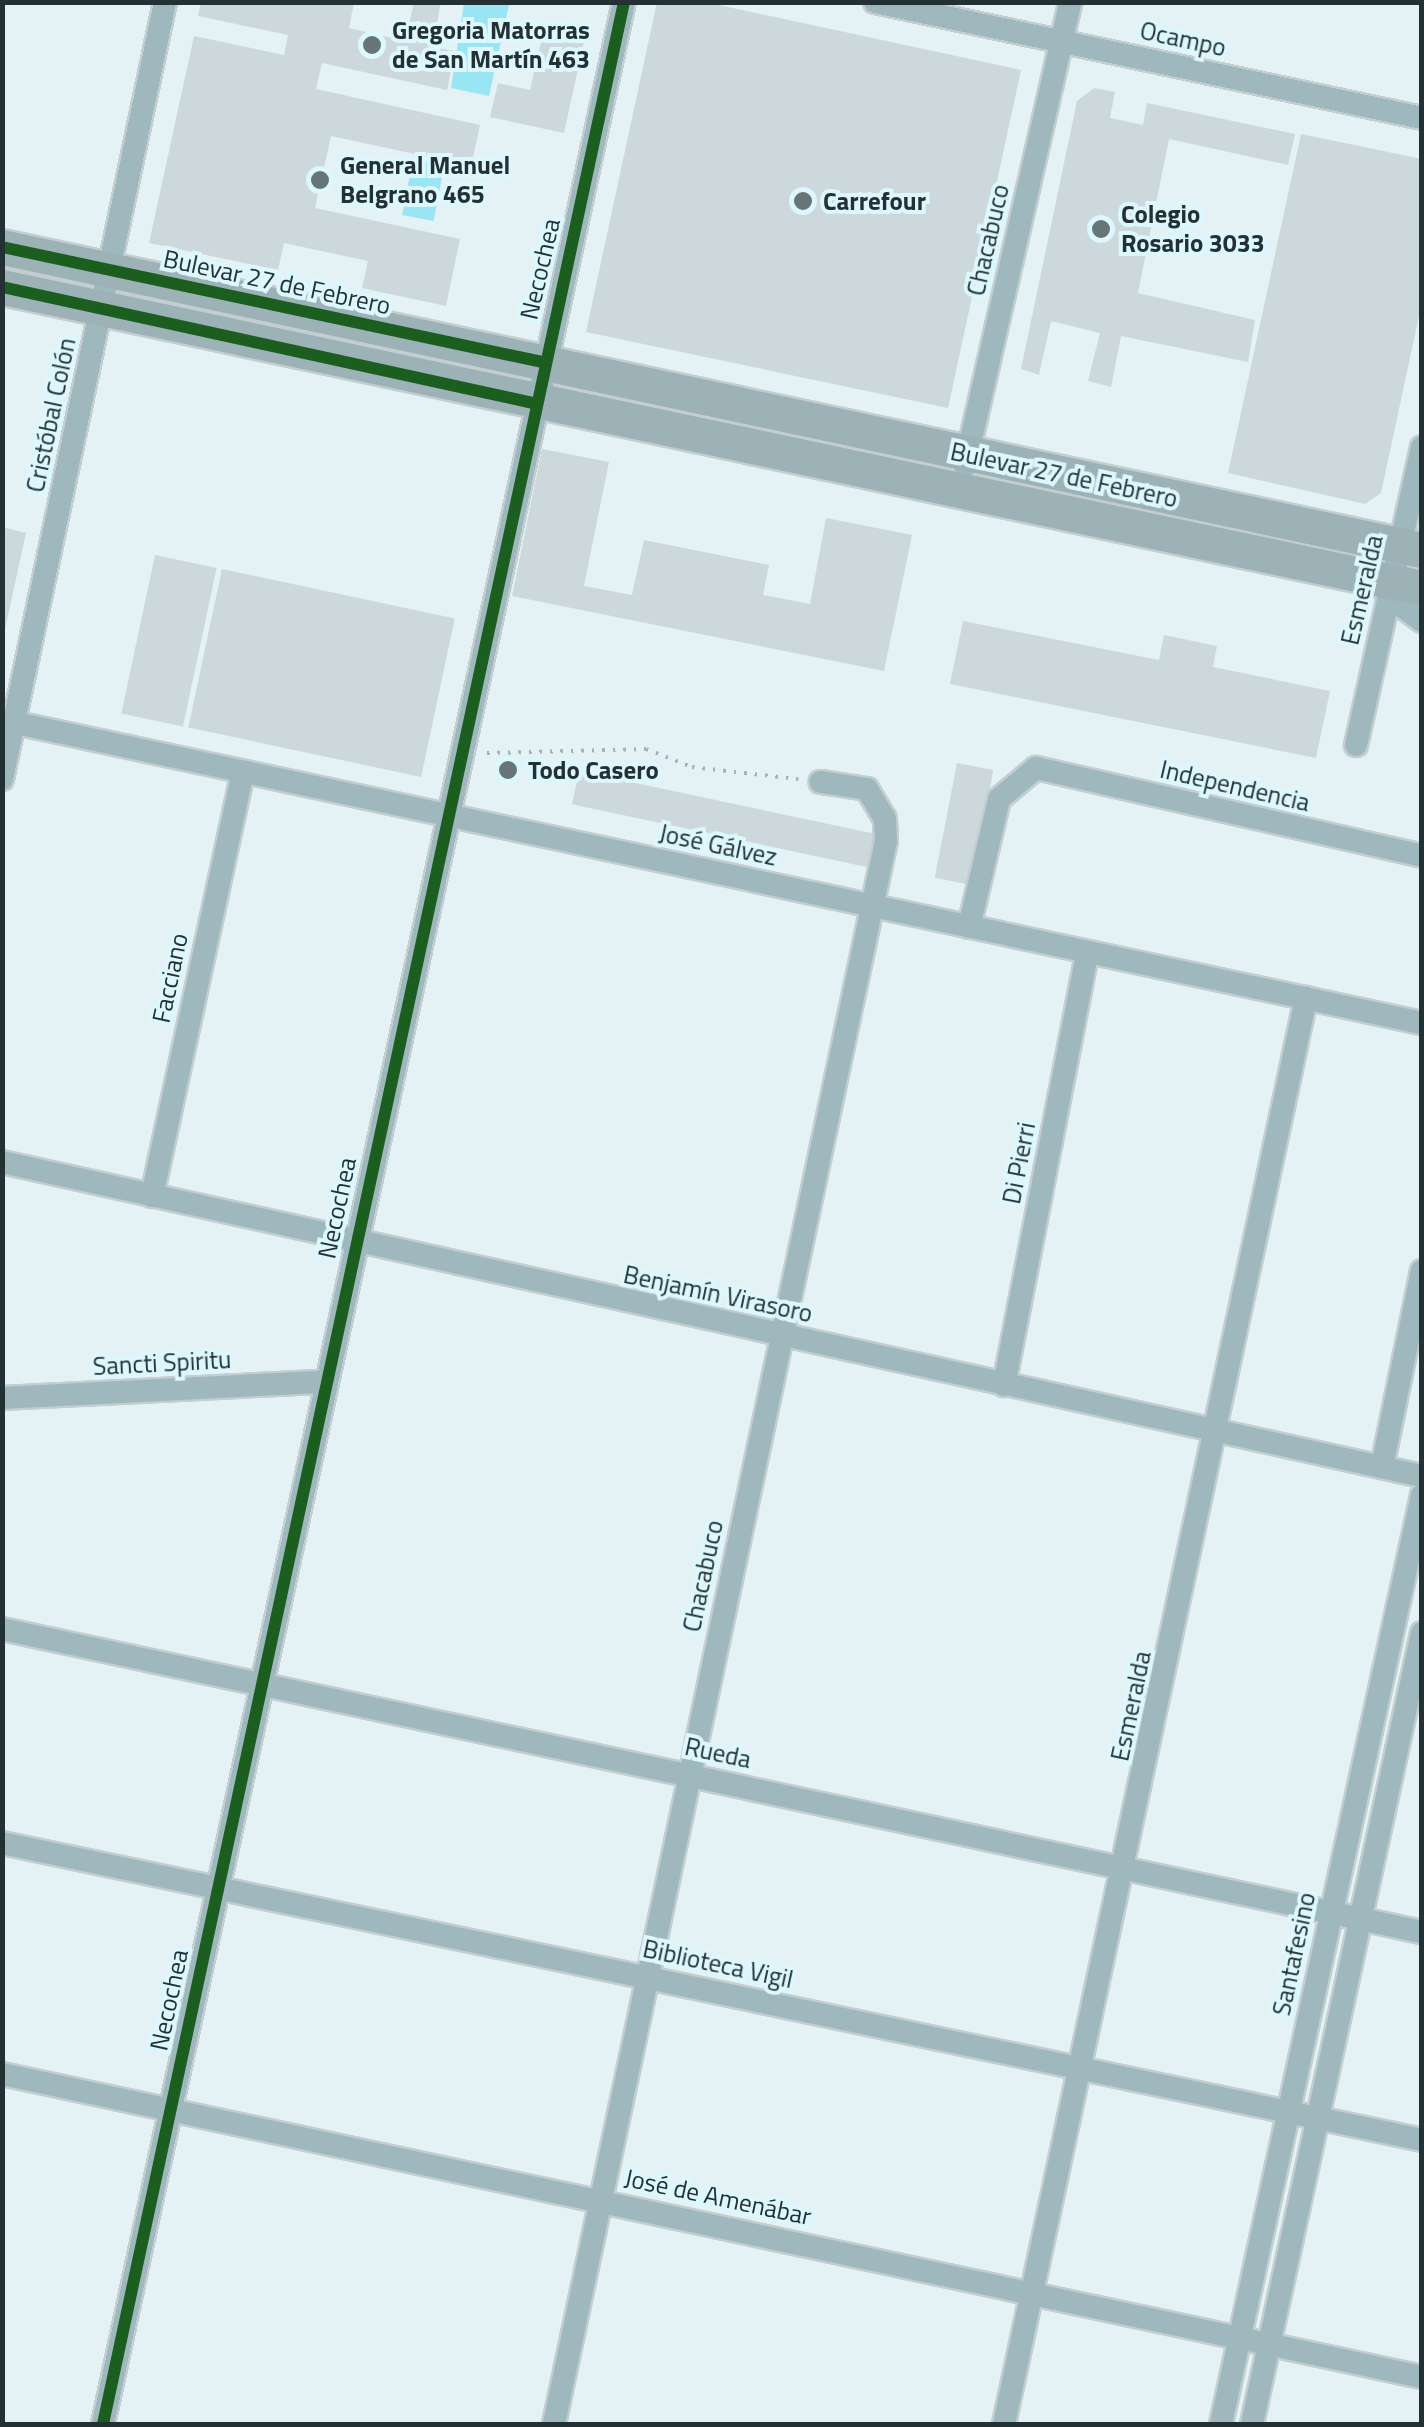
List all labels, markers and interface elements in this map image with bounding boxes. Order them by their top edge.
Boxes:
street label: Ocampo [1137,15,1229,63]
place label: Gregoria Matorras de San Martín 463 [392,16,590,75]
marker: Gregoria Matorras de San Martín 463 [361,34,383,56]
place label: General Manuel Belgrano 465 [340,151,510,210]
marker: General Manuel Belgrano 465 [309,169,331,191]
street label: Chacabuco [961,181,1015,299]
place label: Carrefour [823,186,926,216]
marker: Carrefour [792,190,814,212]
place label: Colegio Rosario 3033 [1121,200,1265,259]
street label: Necochea [514,216,566,322]
marker: Colegio Rosario 3033 [1090,218,1112,240]
street label: Bulevar 27 de Febrero [161,243,393,321]
street label: Cristóbal Colón [20,335,82,495]
street label: Bulevar 27 de Febrero [948,436,1180,514]
street label: Esmeralda [1335,532,1389,648]
street label: Independencia [1157,754,1313,818]
place label: Todo Casero [528,755,659,785]
marker: Todo Casero [497,759,519,781]
street label: José Gálvez [656,818,780,872]
street label: Facciano [146,930,194,1026]
street label: Di Pierri [996,1119,1042,1207]
street label: Necochea [312,1155,362,1261]
street label: Benjamín Virasoro [621,1259,815,1329]
street label: Sancti Spiritu [92,1344,232,1382]
street label: Chacabuco [677,1517,729,1635]
street label: Esmeralda [1105,1648,1157,1764]
street label: Rueda [682,1731,754,1775]
street label: Santafesino [1266,1890,1322,2018]
street label: Biblioteca Vigil [640,1933,796,1995]
street label: Necochea [144,1947,194,2053]
street label: José de Amenábar [622,2163,814,2231]

